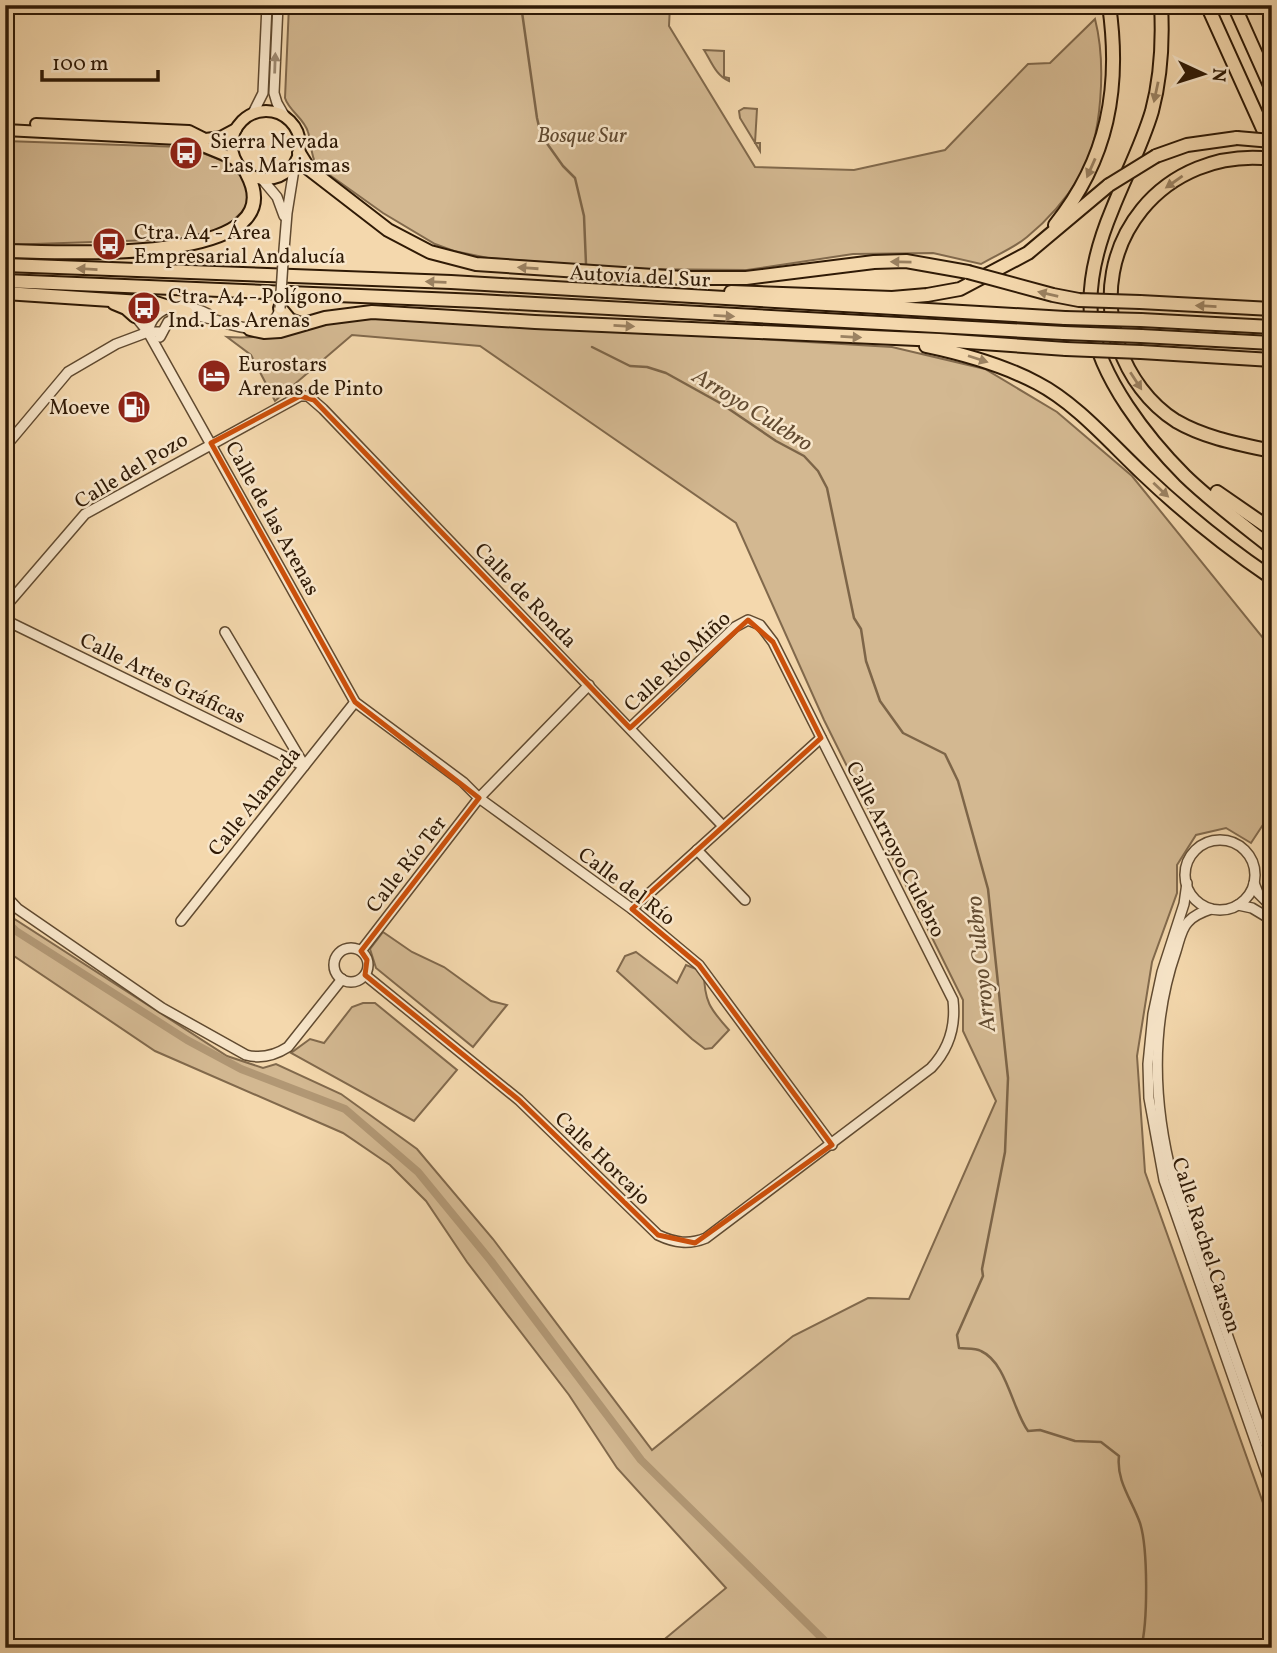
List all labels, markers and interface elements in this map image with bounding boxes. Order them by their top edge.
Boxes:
scale bar [42,38,158,82]
north arrow [1168,38,1238,108]
text: 100 m [52,50,109,79]
one-way arrow [270,51,281,73]
text: N [1204,67,1231,83]
one-way arrow [1150,81,1161,103]
park label: Bosque Sur [537,122,627,151]
place label: Sierra Nevada - Las Marismas [210,128,350,181]
bus stop icon: Sierra Nevada - Las Marismas [167,134,205,172]
one-way arrow [1085,158,1097,178]
one-way arrow [1165,175,1183,189]
place label: Ctra. A4 - Área Empresarial Andalucía [134,219,345,272]
bus stop icon: Ctra. A4 - Área Empresarial Andalucía [90,225,128,263]
one-way arrow [890,256,912,267]
street label: Autovía del Sur [569,259,711,296]
one-way arrow [517,262,539,273]
one-way arrow [75,263,97,274]
one-way arrow [425,276,447,287]
place label: Ctra. A4 - Polígono Ind. Las Arenas [168,283,342,336]
one-way arrow [1037,288,1059,299]
bus stop icon: Ctra. A4 - Polígono Ind. Las Arenas [125,289,163,327]
one-way arrow [1195,300,1217,311]
one-way arrow [713,310,735,321]
one-way arrow [613,321,635,332]
one-way arrow [840,331,862,342]
place label: Eurostars Arenas de Pinto [238,351,383,404]
one-way arrow [968,355,989,365]
hotel icon: Eurostars Arenas de Pinto [195,357,233,395]
water label: Arroyo Culebro [685,360,819,461]
one-way arrow [1129,372,1143,390]
fuel station icon: Moeve [115,388,153,426]
place label: Moeve [49,394,110,423]
street label: Calle del Pozo [70,426,194,517]
street label: Calle de las Arenas [217,436,326,601]
one-way arrow [1152,482,1169,498]
street label: Calle de Ronda [467,537,583,655]
street label: Calle Río Miño [618,605,738,719]
street label: Calle Artes Gráficas [74,627,250,732]
street label: Calle Alameda [202,741,308,863]
street label: Calle Arroyo Culebro [838,757,952,943]
street label: Calle Río Ter [360,810,454,920]
street label: Calle del Río [571,841,681,933]
water label: Arroyo Culebro [959,894,1005,1034]
street label: Calle Horcajo [547,1106,657,1212]
street label: Calle Rachel Carson [1163,1154,1248,1337]

